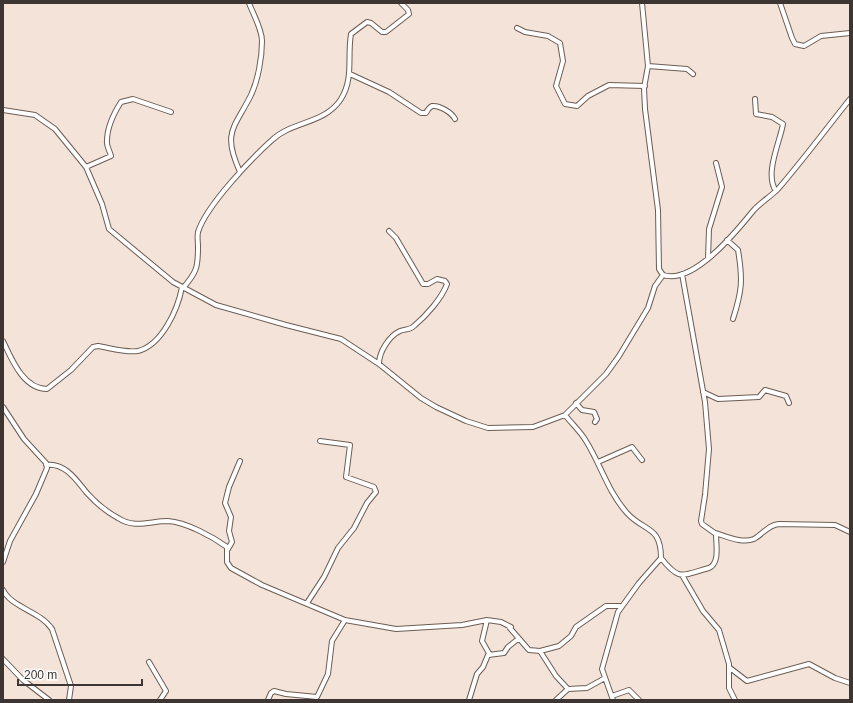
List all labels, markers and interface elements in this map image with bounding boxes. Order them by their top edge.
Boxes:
scale bar [18,661,142,687]
text: 200 m [24,668,57,682]

